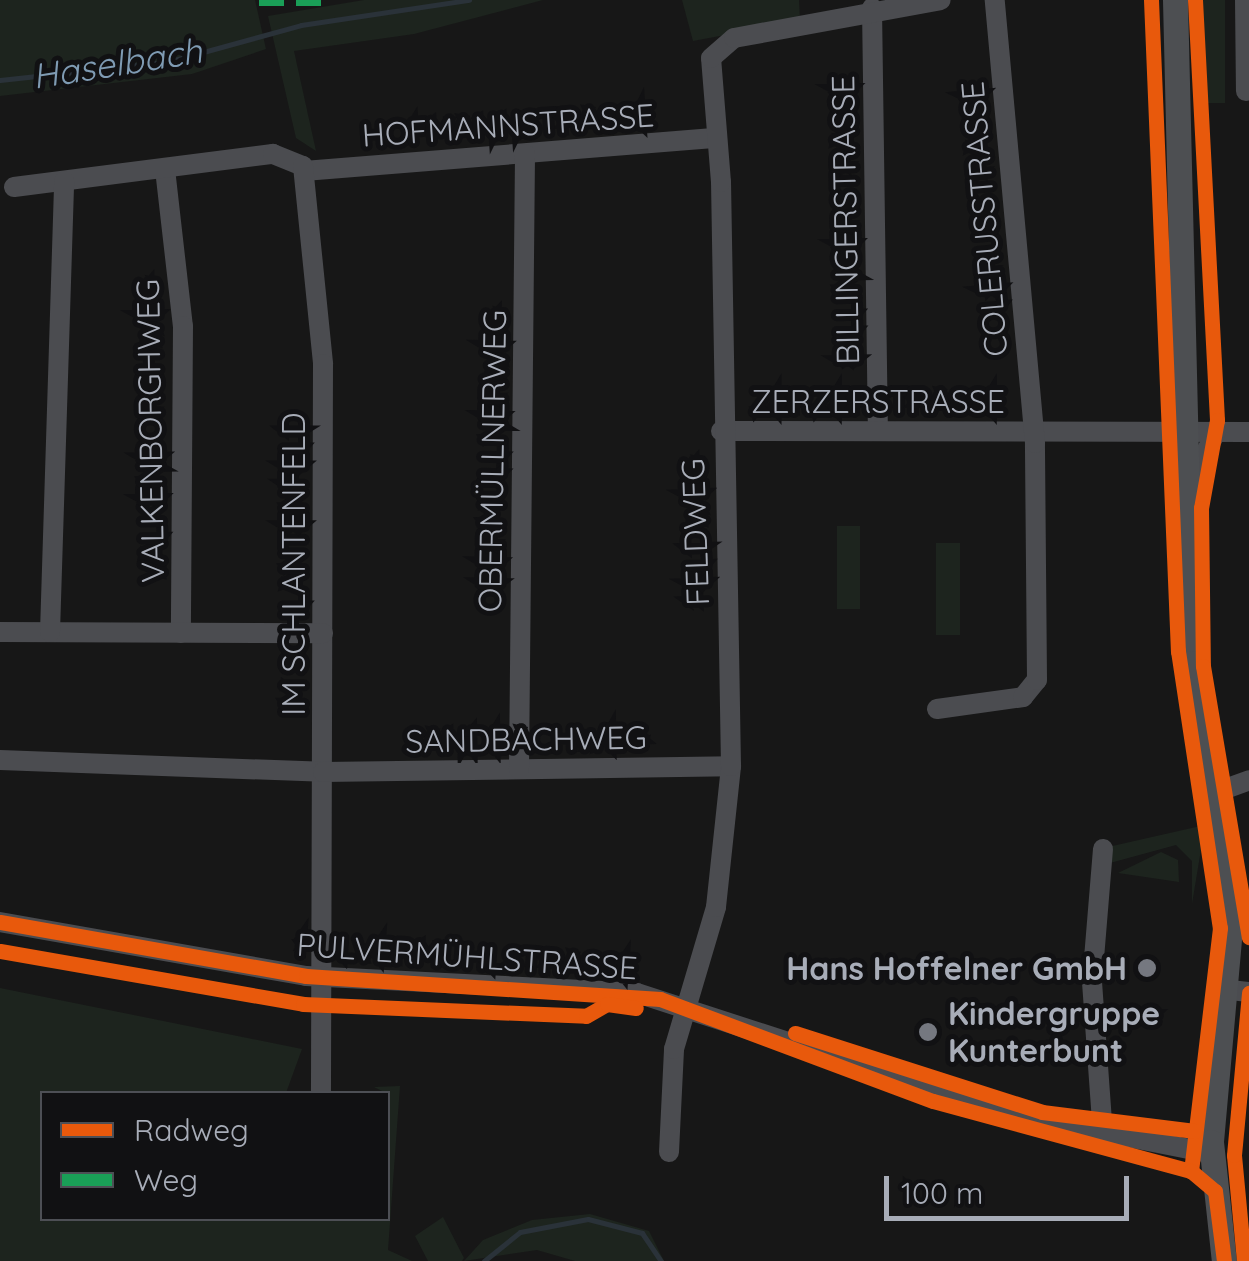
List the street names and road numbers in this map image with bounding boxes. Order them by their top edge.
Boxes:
street label: BILLINGERSTRASSE [823,75,867,365]
street label: COLERUSSTRASSE [953,80,1015,358]
street label: HOFMANNSTRASSE [361,96,655,154]
street label: VALKENBORGHWEG [128,279,172,583]
street label: OBERMÜLLNERWEG [470,309,514,613]
street label: ZERZERSTRASSE [751,382,1005,420]
street label: IM SCHLANTENFELD [274,412,312,716]
street label: FELDWEG [673,458,717,606]
street label: SANDBACHWEG [405,718,647,760]
street label: PULVERMÜHLSTRASSE [296,925,638,987]

